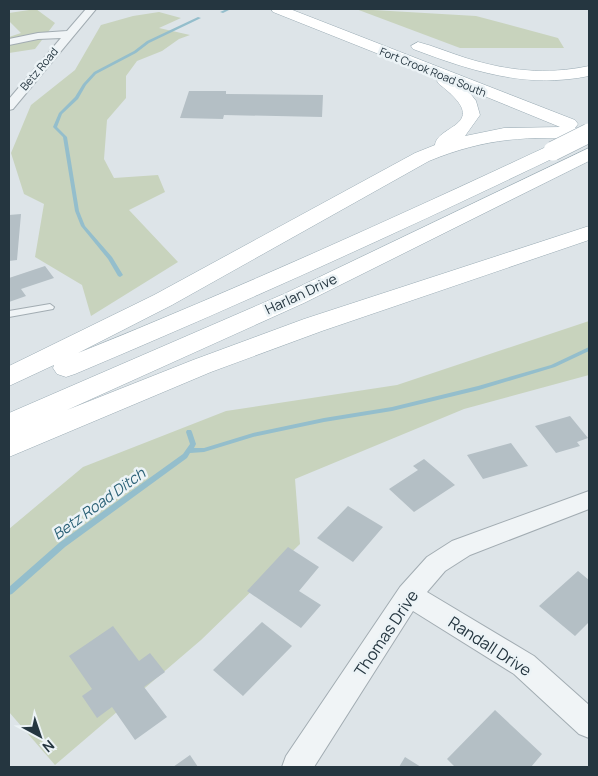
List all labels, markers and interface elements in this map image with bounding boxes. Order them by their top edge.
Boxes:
street label: Fort Crook Road South [378,43,489,100]
street label: Betz Road [16,44,61,93]
street label: Harlan Drive [262,269,340,318]
water label: Betz Road Ditch [48,462,150,544]
street label: Thomas Drive [349,585,423,681]
street label: Randall Drive [444,611,536,681]
north arrow [15,711,65,761]
text: N [39,736,59,757]

